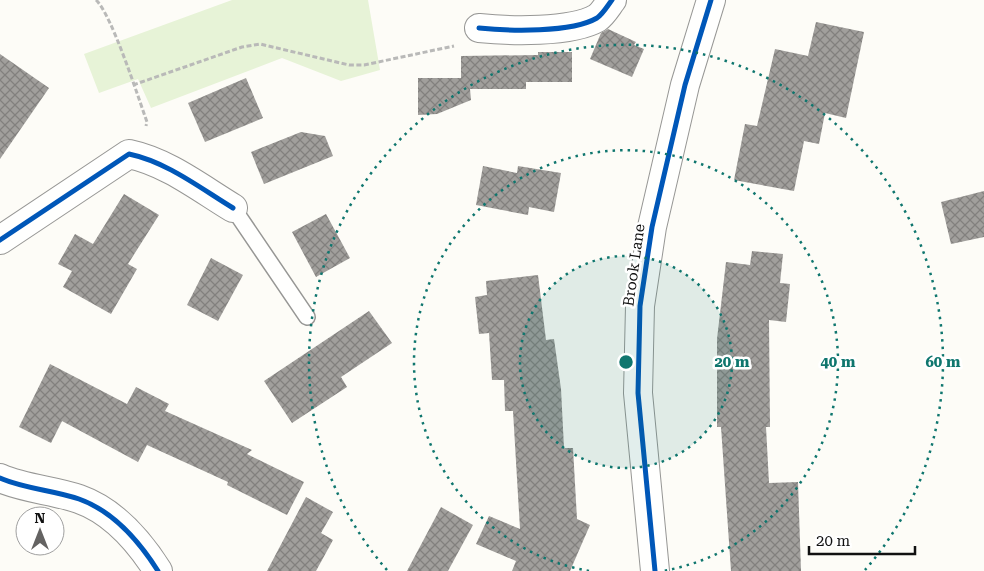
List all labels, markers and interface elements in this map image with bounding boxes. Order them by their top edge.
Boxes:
street label: Brook Lane [619,223,649,307]
centre of rings [617,353,635,371]
text: 20 m [714,353,750,371]
text: 40 m [820,353,856,371]
text: 60 m [925,353,961,371]
north arrow [15,506,65,556]
text: N [35,510,46,526]
scale bar [809,524,915,556]
text: 20 m [816,532,851,550]

